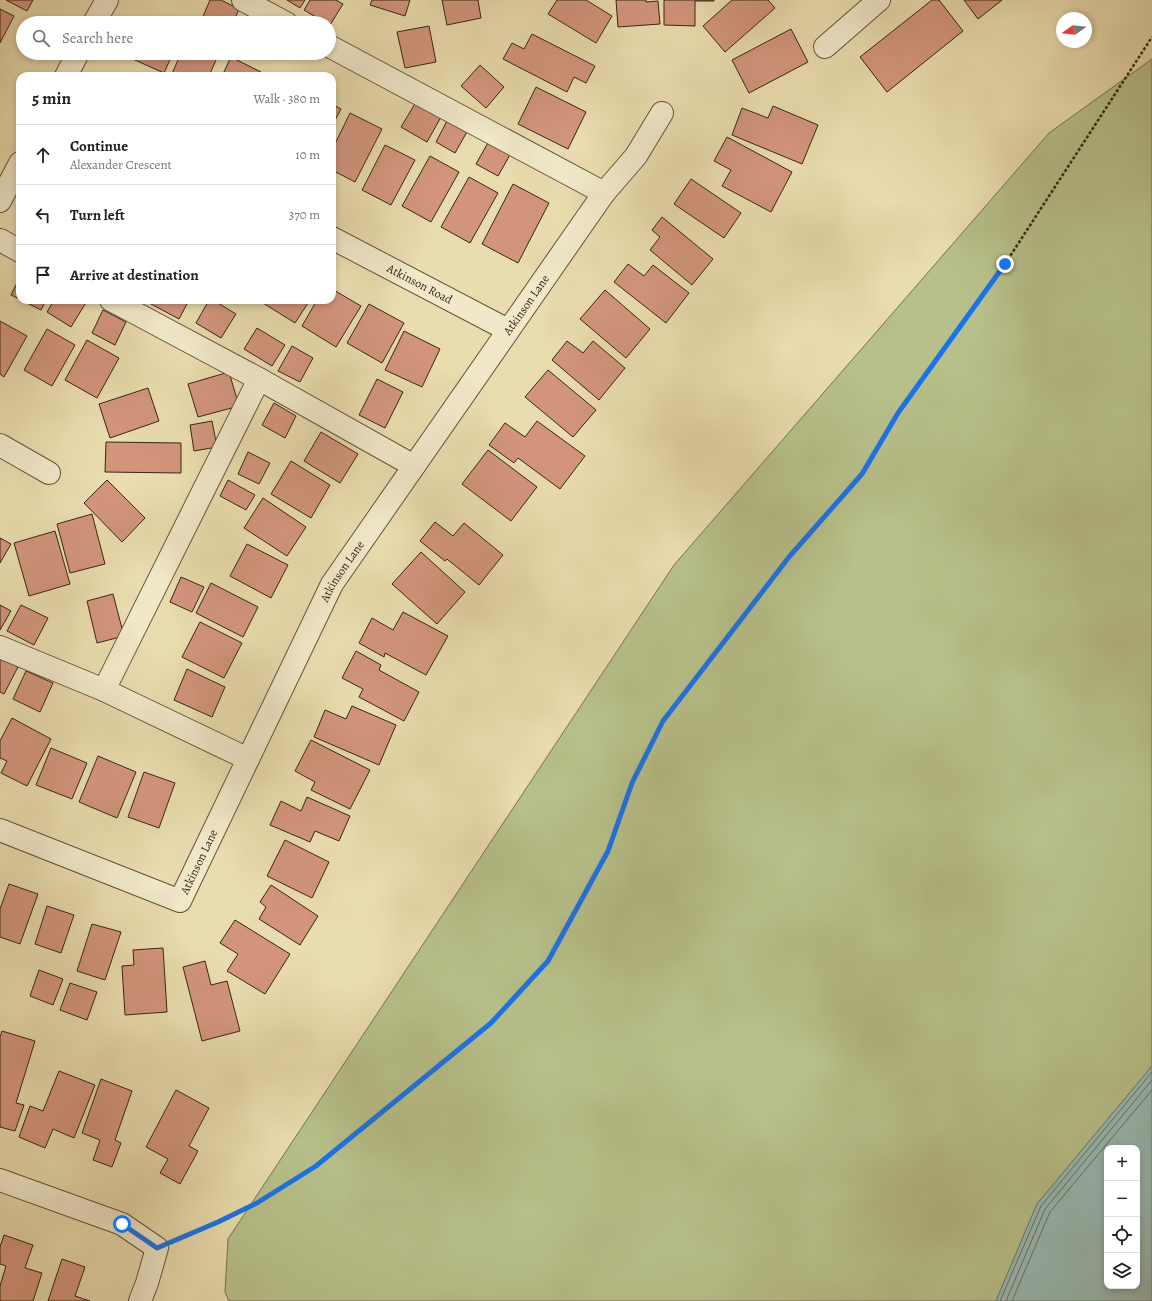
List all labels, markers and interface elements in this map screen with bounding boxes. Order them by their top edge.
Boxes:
north arrow [1056,12,1092,48]
search box [16,16,336,60]
icon: search [30,27,52,49]
text: Search here [62,28,133,48]
text: 5 min [32,87,71,110]
text: Walk · 380 m [253,90,320,107]
text: Continue [70,136,128,156]
icon: ahead [32,144,54,166]
text: 10 m [295,146,320,163]
text: Alexander Crescent [70,156,172,173]
icon: left [32,204,54,226]
text: Turn left [70,205,125,225]
text: 370 m [289,206,320,223]
route end [996,255,1014,273]
street label: Atkinson Road [383,260,456,308]
icon: arrive [32,264,54,286]
text: Arrive at destination [70,265,199,285]
street label: Atkinson Lane [499,271,553,339]
street label: Atkinson Lane [316,537,368,606]
street label: Atkinson Lane [176,827,221,898]
map controls [1104,1145,1140,1289]
button: + [1104,1145,1140,1181]
button: − [1104,1181,1140,1217]
route start [113,1215,131,1233]
button: locate [1104,1217,1140,1253]
button: layers [1104,1253,1140,1289]

